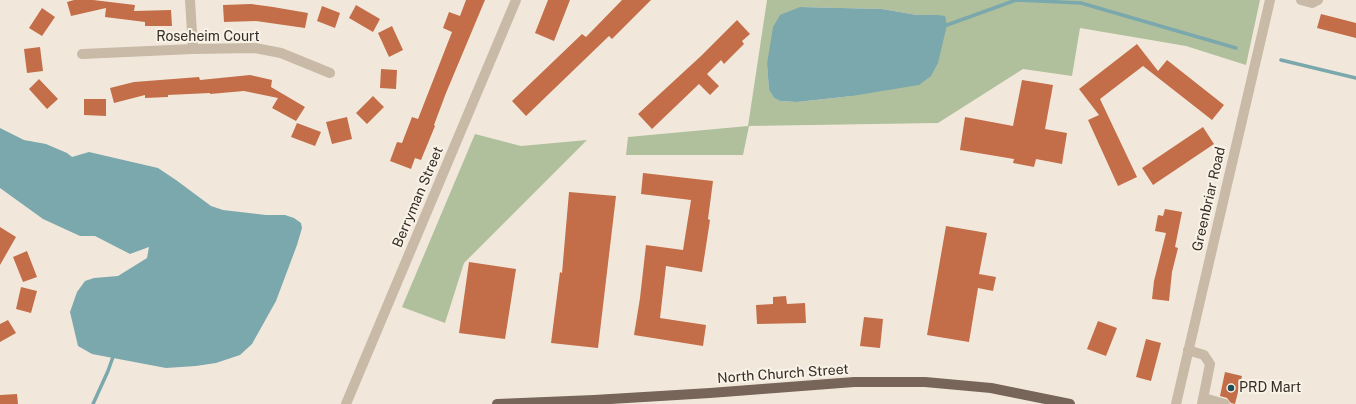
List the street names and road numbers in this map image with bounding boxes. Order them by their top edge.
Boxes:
street label: Roseheim Court [156,29,260,45]
street label: Berryman Street [389,144,447,250]
street label: Greenbriar Road [1189,145,1229,253]
street label: North Church Street [717,361,849,387]

